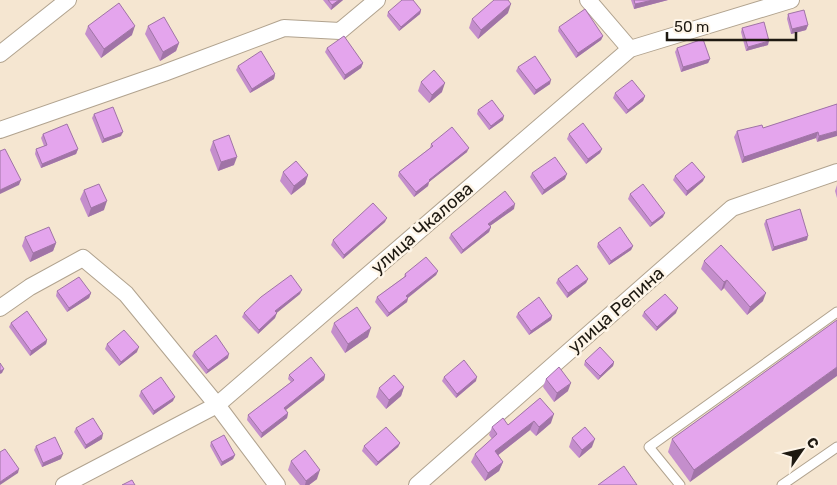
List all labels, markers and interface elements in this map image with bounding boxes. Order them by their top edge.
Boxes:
scale bar [667,10,796,42]
text: 50 m [674,18,709,36]
street label: улица Чкалова [366,178,478,278]
street label: улица Репина [563,262,669,358]
north arrow [777,425,827,475]
text: С [803,434,822,452]

